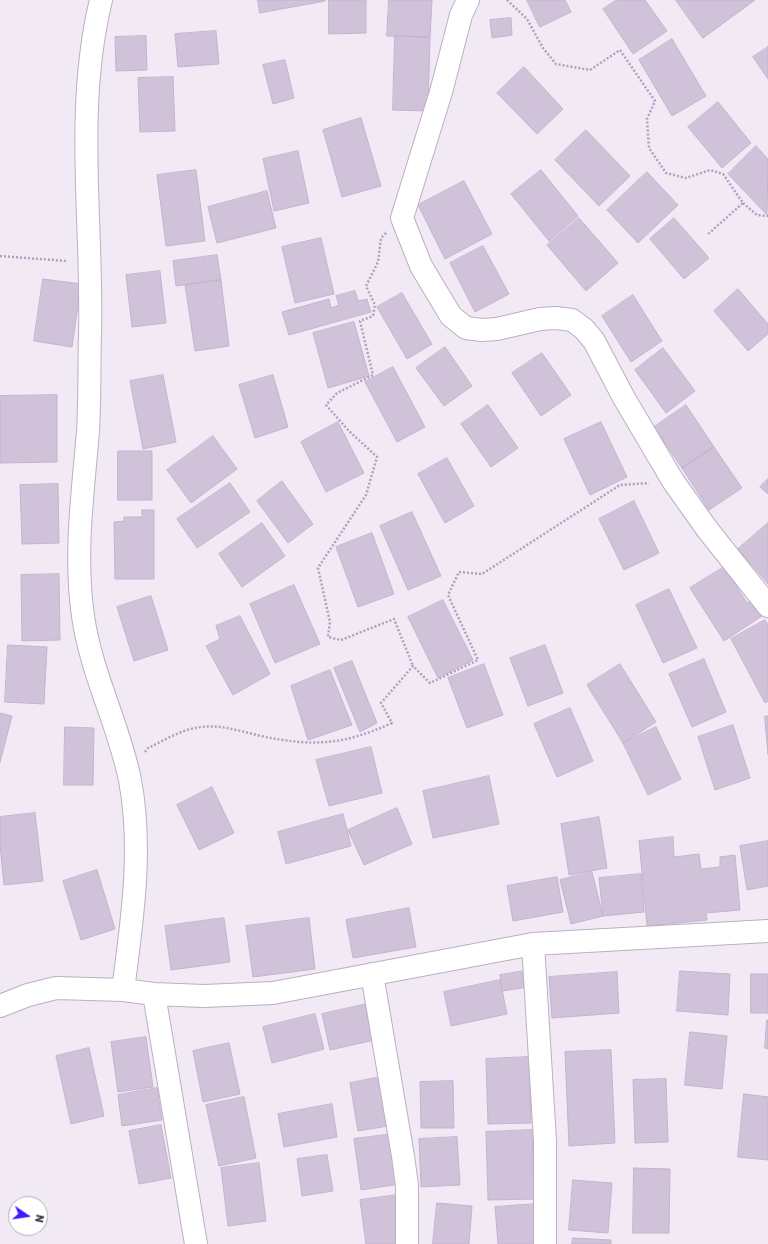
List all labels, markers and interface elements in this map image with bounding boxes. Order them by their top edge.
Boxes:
north arrow [8,1196,48,1236]
text: N [32,1213,46,1224]

